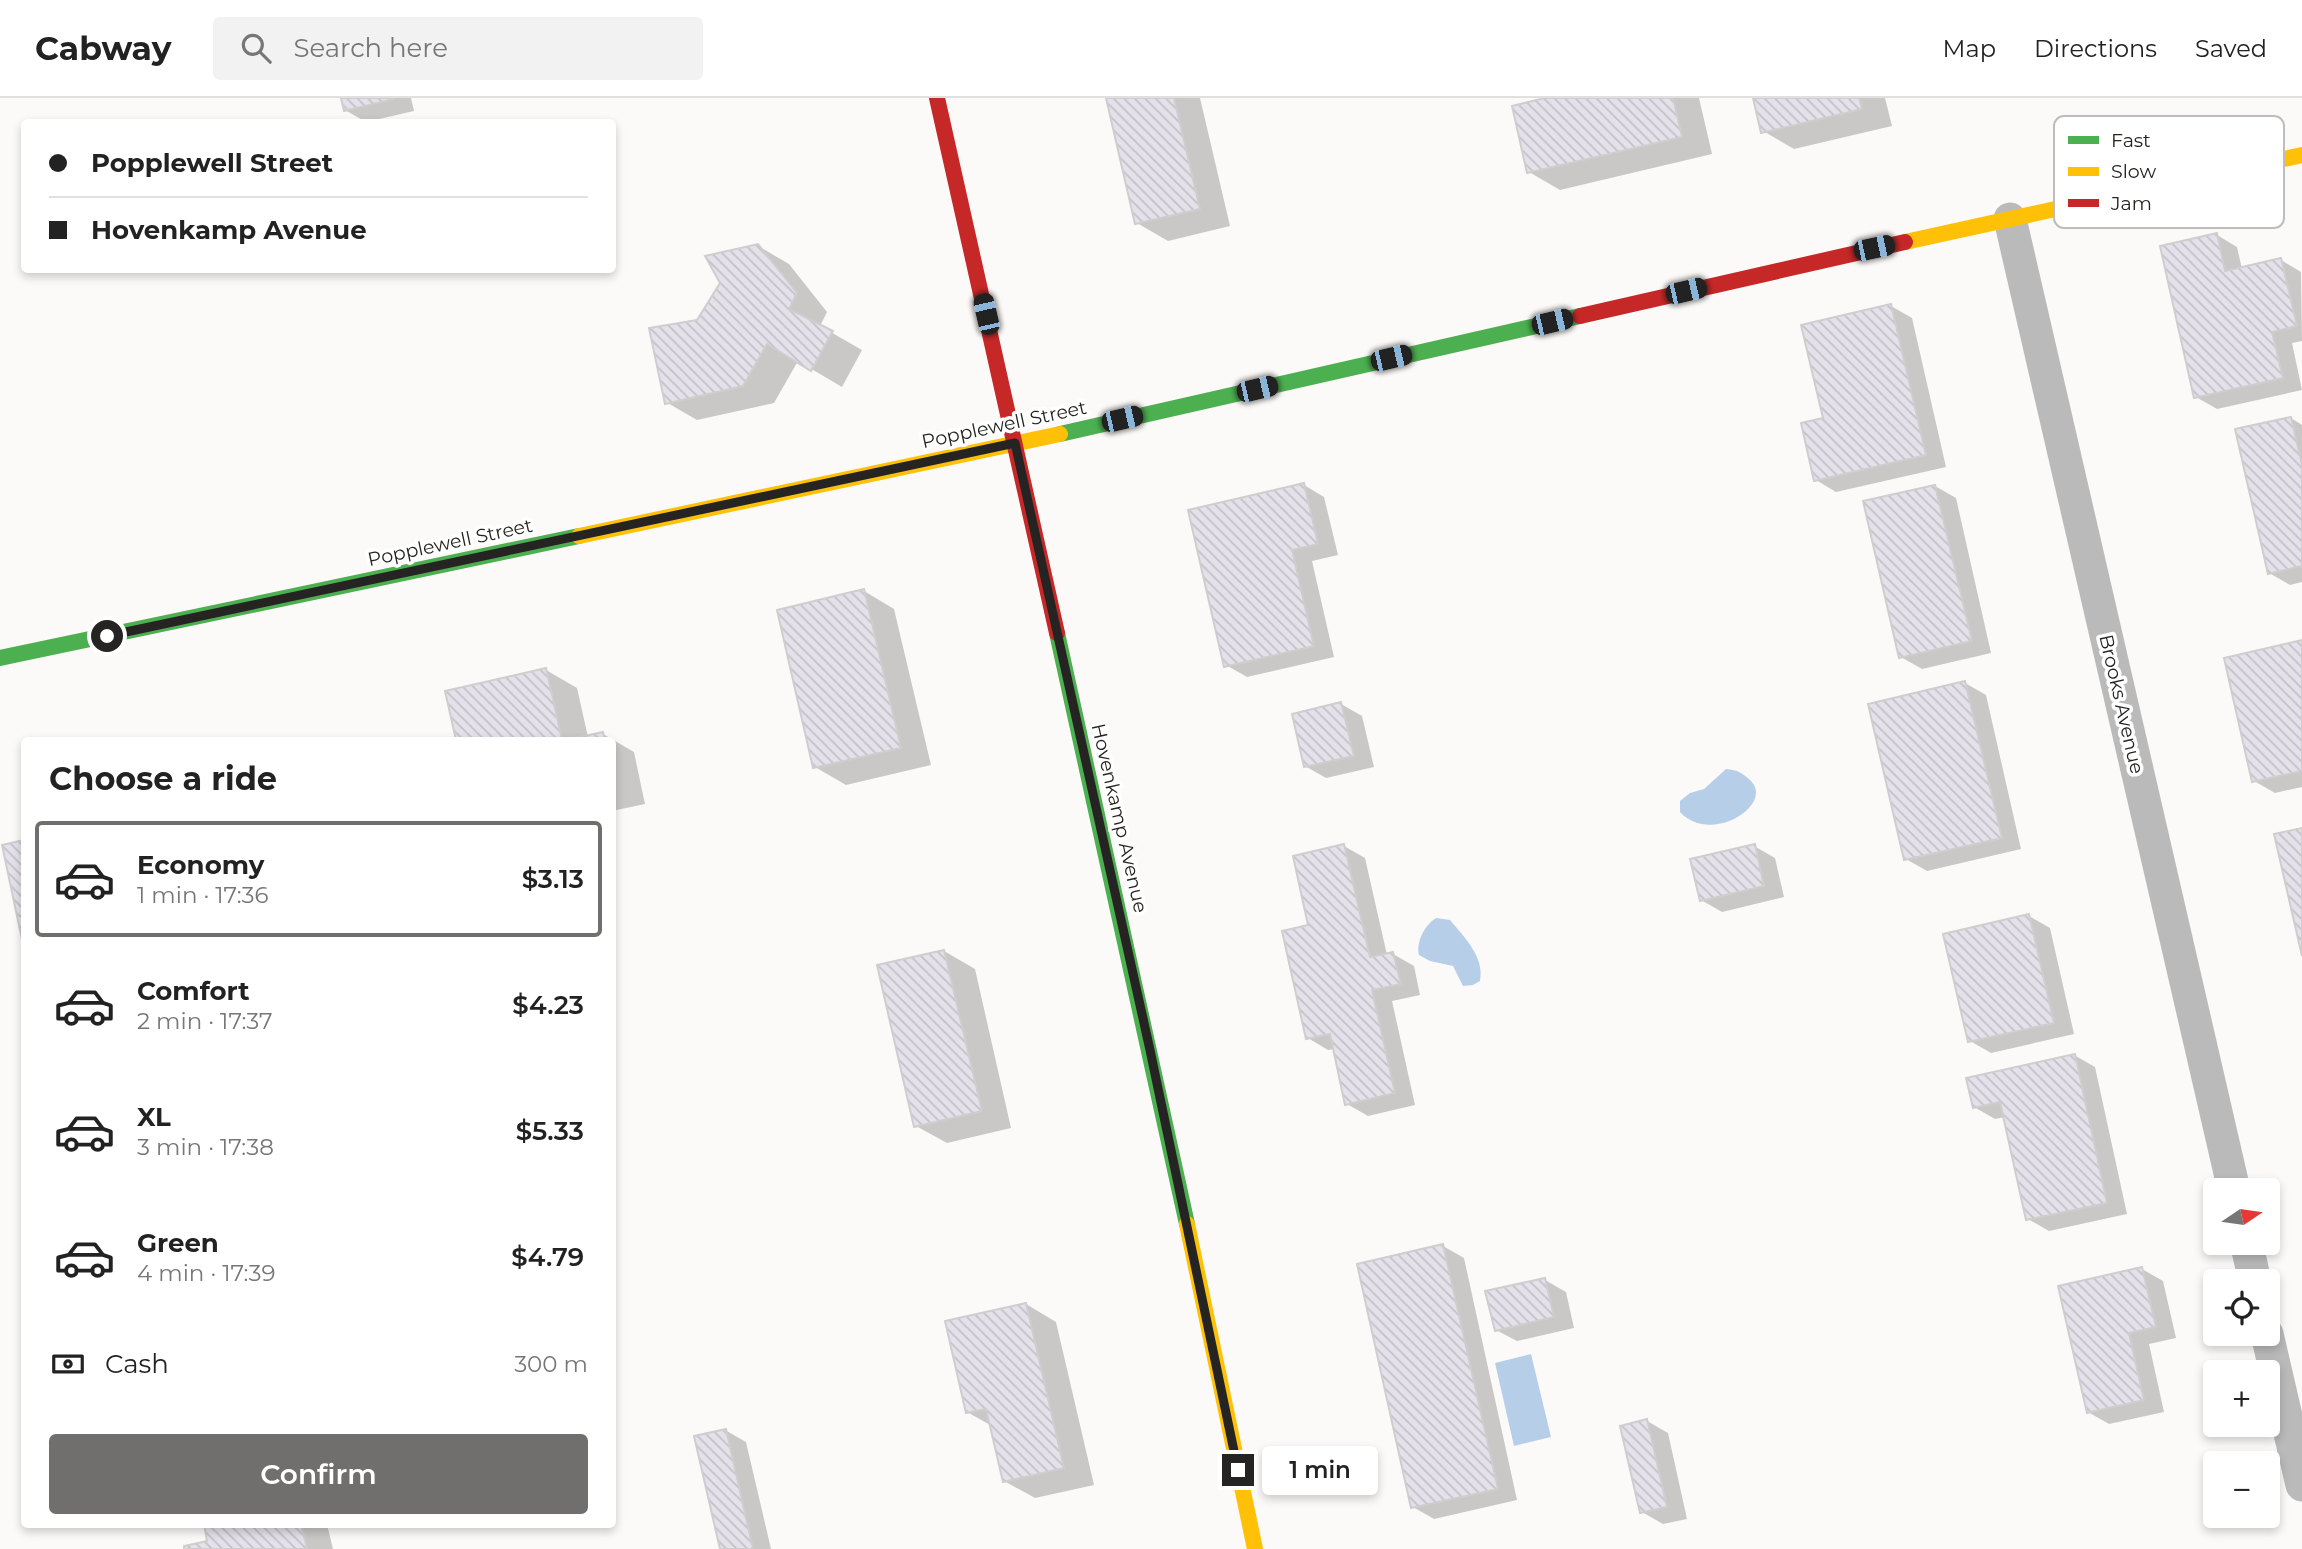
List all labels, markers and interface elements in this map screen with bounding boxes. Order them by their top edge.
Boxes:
search box [213,17,703,80]
text: Cabway [35,28,171,68]
icon: search [237,29,275,67]
text: Search here [293,32,448,64]
text: Map [1943,34,1996,63]
text: Directions [2034,34,2157,63]
text: Saved [2195,34,2267,63]
legend [2054,116,2284,228]
text: Fast [2111,129,2151,152]
text: Popplewell Street [91,147,333,179]
text: Slow [2111,160,2156,183]
text: Jam [2110,192,2152,215]
text: Hovenkamp Avenue [91,214,367,246]
car [1852,233,1897,263]
car [1664,276,1709,306]
car [972,291,1001,337]
car [1530,307,1575,337]
car [1369,343,1414,373]
car [1235,374,1280,404]
street label: Popplewell Street [920,396,1089,453]
car [1100,404,1145,434]
street label: Popplewell Street [366,514,535,571]
route start [91,620,123,652]
street label: Brooks Avenue [2094,632,2149,776]
street label: Hovenkamp Avenue [1087,721,1152,915]
text: Choose a ride [49,759,277,798]
icon: car [53,848,116,911]
text: Economy [137,849,264,881]
text: $3.13 [522,863,584,895]
text: 1 min · 17:36 [137,881,269,909]
icon: car [53,974,116,1037]
text: Comfort [137,975,249,1007]
text: $4.23 [512,989,584,1021]
text: 2 min · 17:37 [137,1007,273,1035]
icon: car [53,1100,116,1163]
text: XL [137,1101,171,1133]
text: $5.33 [516,1115,584,1147]
text: 3 min · 17:38 [137,1133,274,1161]
north arrow [2203,1178,2280,1255]
map controls [2203,1178,2280,1528]
icon: car [53,1226,116,1289]
text: Green [137,1227,219,1259]
text: $4.79 [511,1241,584,1273]
text: 4 min · 17:39 [137,1259,275,1287]
button: locate [2203,1269,2280,1346]
icon: cash [49,1345,87,1383]
text: Cash [105,1348,169,1380]
text: 300 m [514,1350,588,1378]
button: + [2203,1360,2280,1437]
button: Confirm [49,1434,588,1514]
callout: 1 min [1262,1446,1378,1494]
button: − [2203,1451,2280,1528]
route end [1222,1454,1254,1486]
text: 1 min [1289,1456,1351,1484]

